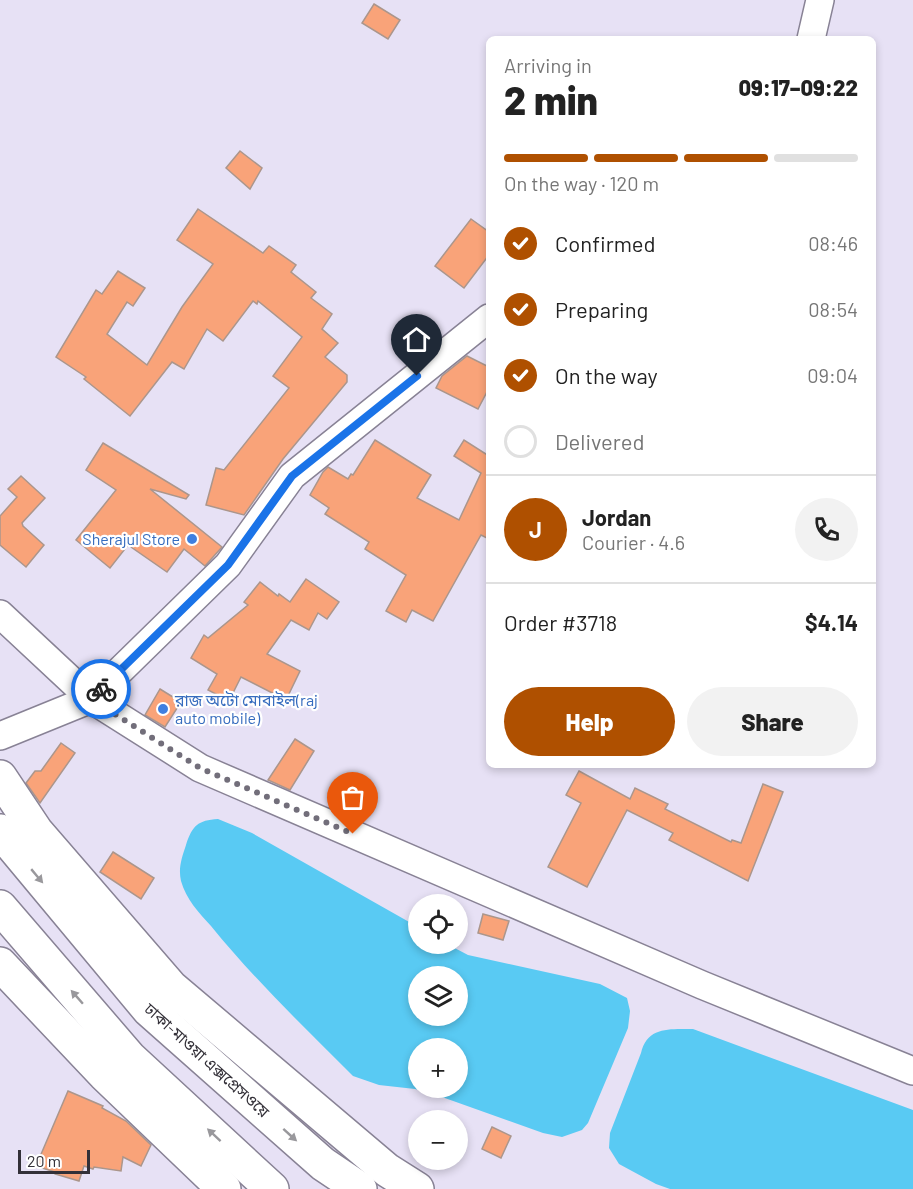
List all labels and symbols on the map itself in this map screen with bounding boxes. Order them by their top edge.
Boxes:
pin [391,314,442,376]
place label: Sherajul Store [82,529,180,548]
marker: Sherajul Store [185,532,199,546]
courier [71,659,131,719]
place label: রাজ অটো মোবাইল(raj auto mobile) [174,690,318,727]
marker: রাজ অটো মোবাইল(raj auto mobile) [156,702,170,716]
pin [327,772,378,834]
one-way arrow [31,868,44,884]
one-way arrow [71,990,84,1005]
street label: ঢাকা-মাওয়া এক্সপ্রেসওয়ে [140,998,274,1121]
one-way arrow [206,1128,221,1142]
one-way arrow [282,1128,297,1141]
scale bar [18,1147,90,1174]

